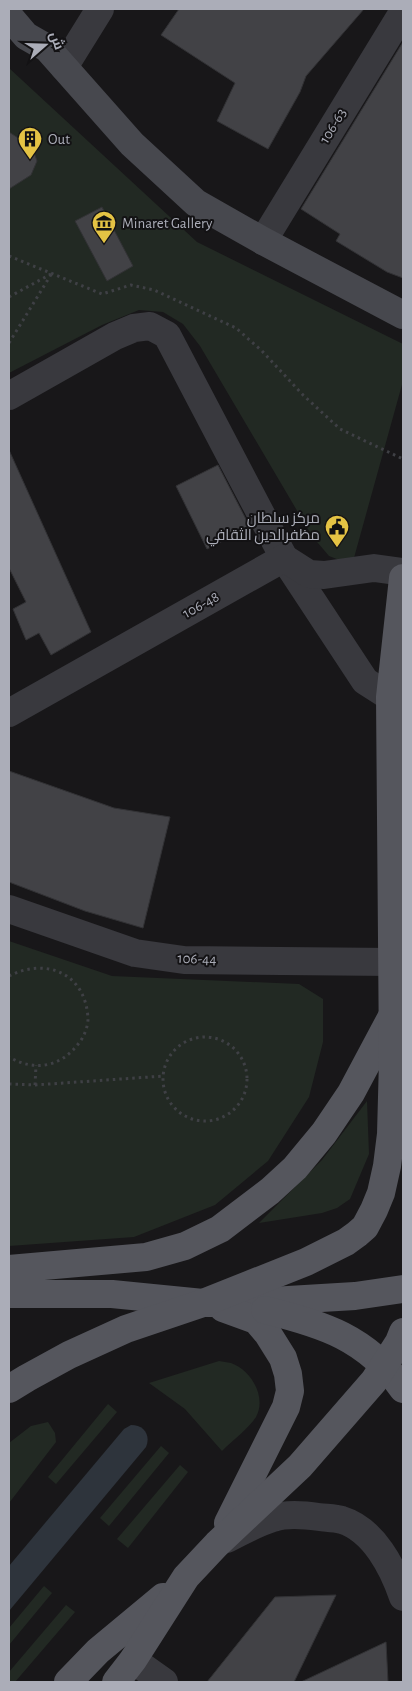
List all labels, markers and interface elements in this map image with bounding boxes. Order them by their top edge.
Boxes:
north arrow [20,20,70,70]
text: ش [46,29,68,52]
street label: 106-63 [317,106,349,146]
building icon: Out [17,126,43,160]
place label: Out [48,132,70,147]
museum icon: Minaret Gallery [91,210,117,244]
place label: Minaret Gallery [122,216,213,231]
place label: مركز سلطان مظفرالدين الثقافي [206,511,320,547]
public building icon: مركز سلطان مظفرالدين الثقافي [324,514,350,548]
street label: 106-48 [180,589,222,621]
street label: 106-44 [177,951,217,967]

